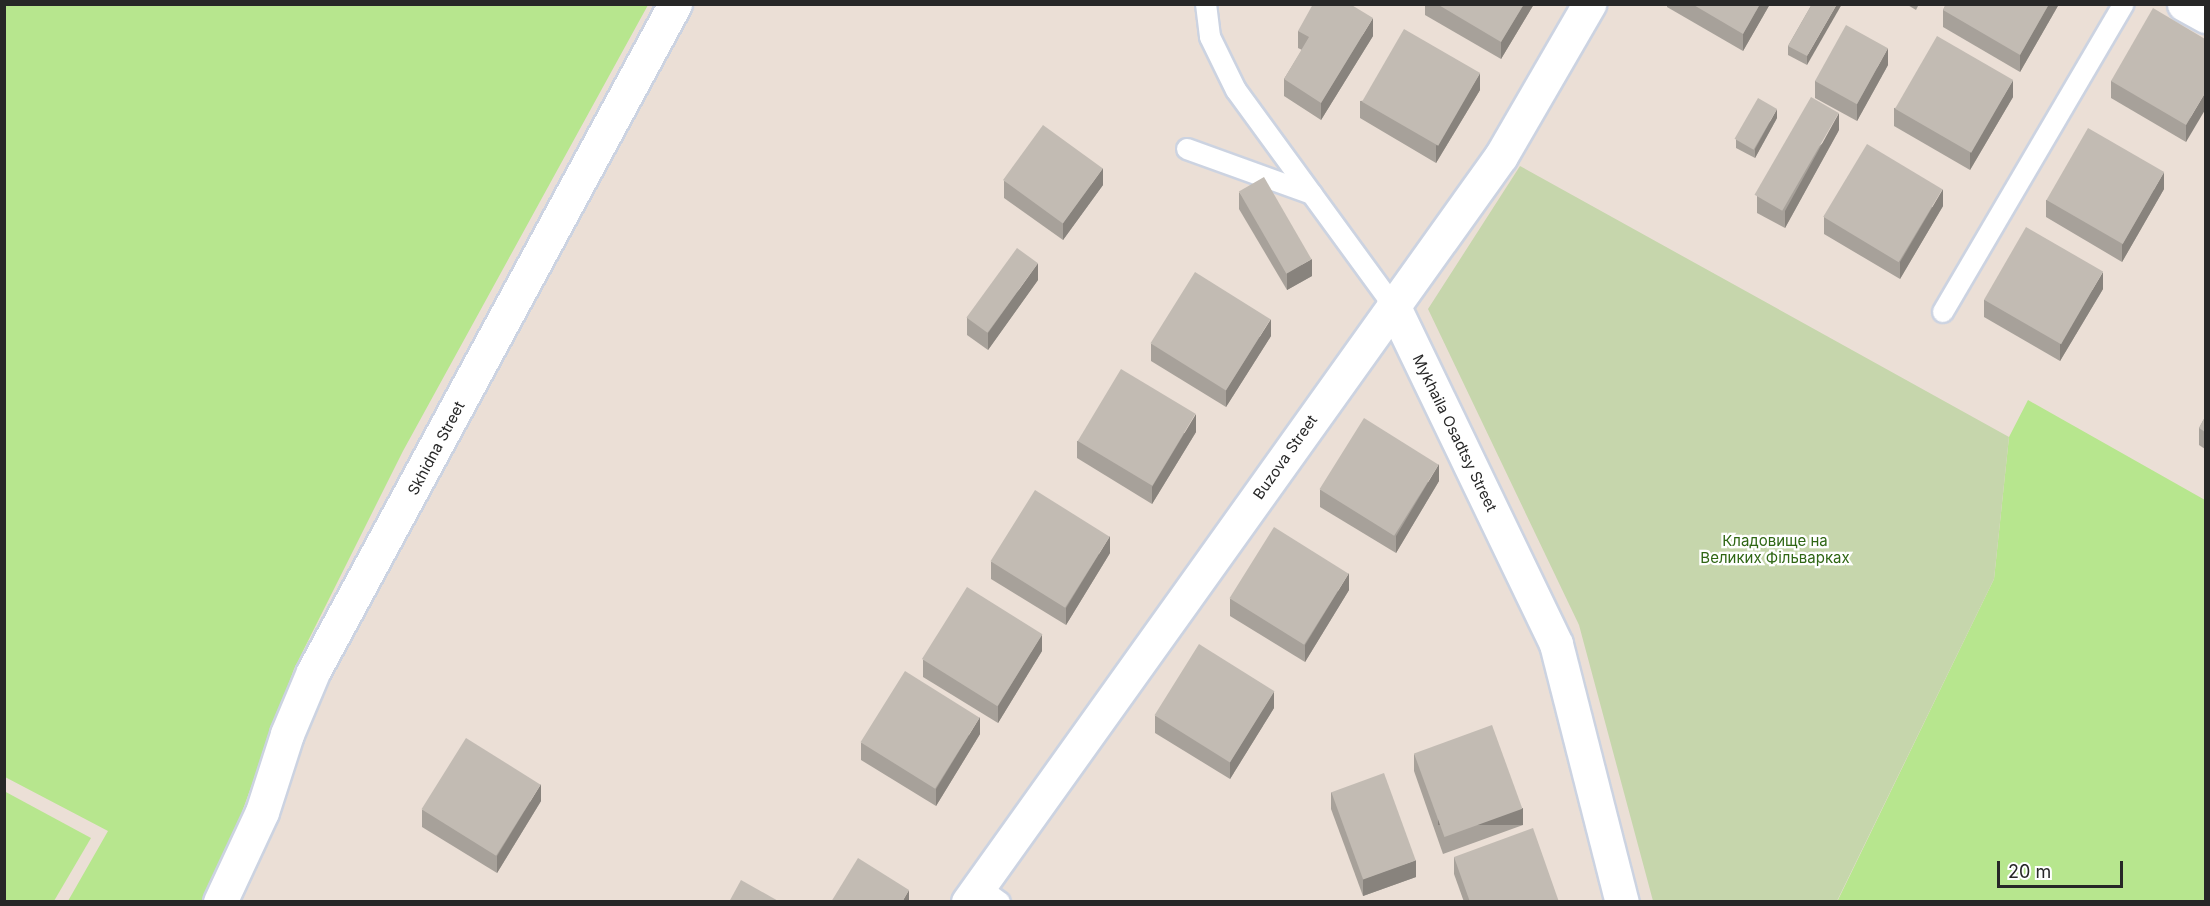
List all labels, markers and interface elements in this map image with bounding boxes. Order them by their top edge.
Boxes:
street label: Mykhaila Osadtsy Street [1409,352,1501,514]
street label: Skhidna Street [404,398,468,498]
street label: Buzova Street [1249,411,1321,503]
park label: Кладовище на Великих Фільварках [1700,531,1850,566]
scale bar [2000,849,2126,887]
text: 20 m [2008,861,2051,882]

